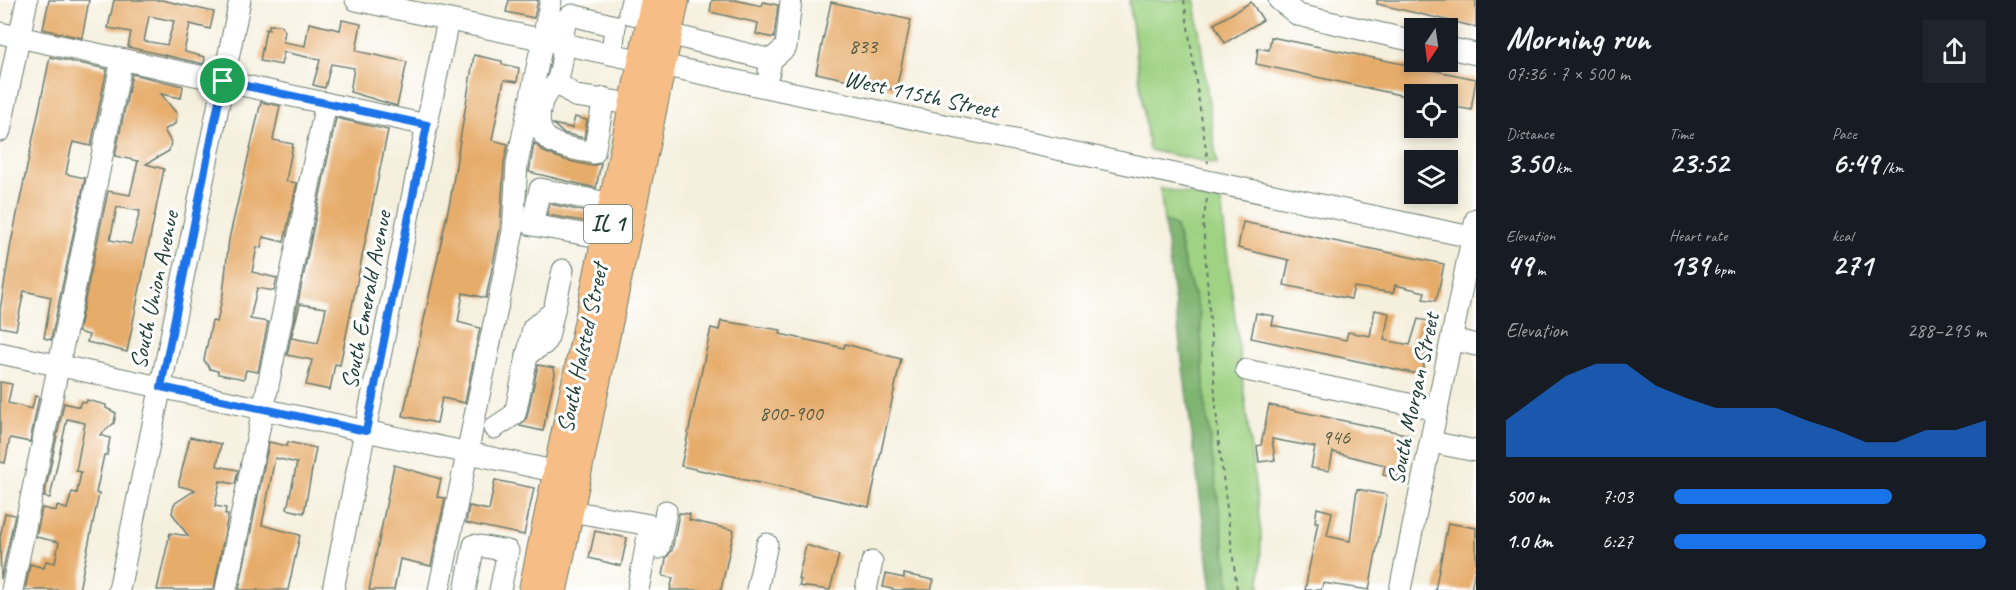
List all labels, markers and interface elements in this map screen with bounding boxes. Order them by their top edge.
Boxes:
text: Morning run [1506,17,1650,59]
north arrow [1404,18,1458,72]
map controls [1404,18,1458,204]
button: share [1923,20,1986,83]
house number: 833 [849,33,879,59]
pin [197,55,248,106]
text: 07:36 · 7 × 500 m [1506,61,1630,86]
street label: West 115th Street [842,63,1002,125]
icon: arrive [206,64,239,97]
button: locate [1404,84,1458,138]
text: Distance [1506,124,1554,144]
text: Time [1669,124,1693,144]
text: Pace [1832,124,1857,144]
text: 3.50 [1506,144,1552,182]
text: 23:52 [1669,144,1728,182]
text: 6:49 [1832,144,1879,182]
button: layers [1404,150,1458,204]
text: km [1552,158,1571,178]
text: /km [1879,158,1904,178]
road number: IL 1 [584,205,632,243]
street label: South Union Avenue [123,206,186,372]
street label: South Emerald Avenue [334,206,398,392]
text: Elevation [1506,226,1555,246]
text: Heart rate [1669,226,1727,246]
text: kcal [1832,226,1853,246]
text: 49 [1506,246,1533,284]
text: 139 [1669,246,1709,284]
text: 271 [1832,246,1872,284]
street label: South Halsted Street [549,258,615,435]
text: m [1533,260,1545,280]
text: bpm [1709,260,1735,280]
street label: South Morgan Street [1380,308,1446,488]
text: Elevation [1506,318,1568,343]
text: 288–295 m [1907,318,1986,343]
house number: 800-900 [759,400,824,426]
house number: 946 [1322,424,1351,450]
text: 500 m [1506,484,1549,509]
text: 7:03 [1602,484,1633,509]
text: 1.0 km [1506,529,1553,554]
text: 6:27 [1602,529,1633,554]

